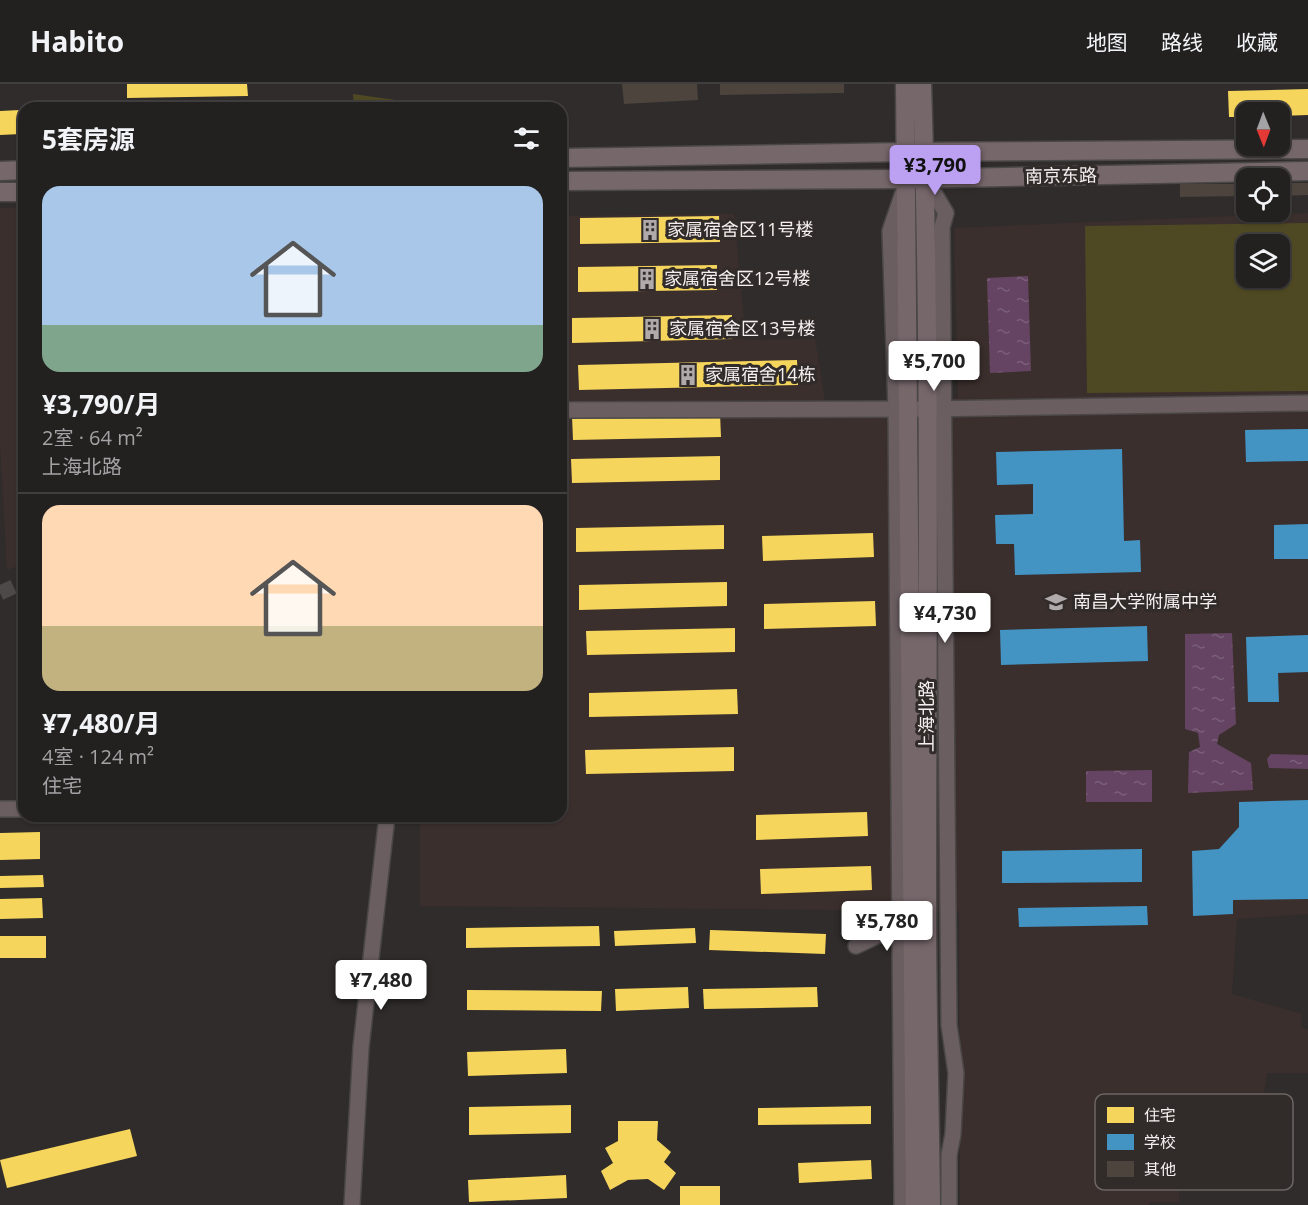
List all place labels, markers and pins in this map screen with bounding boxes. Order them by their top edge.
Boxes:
pin: ¥3,790 [886,145,984,196]
place label: 家属宿舍区11号楼 [667,217,814,241]
building icon: 家属宿舍区11号楼 [638,218,662,242]
place label: 家属宿舍区12号楼 [664,266,811,290]
building icon: 家属宿舍区12号楼 [635,267,659,291]
place label: 家属宿舍区13号楼 [669,316,816,340]
building icon: 家属宿舍区13号楼 [640,317,664,341]
pin: ¥5,700 [885,341,983,392]
place label: 家属宿舍14栋 [705,362,816,386]
building icon: 家属宿舍14栋 [676,363,700,387]
place label: 南昌大学附属中学 [1073,589,1217,613]
school or university icon: 南昌大学附属中学 [1044,590,1068,614]
pin: ¥4,730 [896,593,994,644]
pin: ¥5,780 [838,901,936,952]
pin: ¥7,480 [332,960,430,1011]

